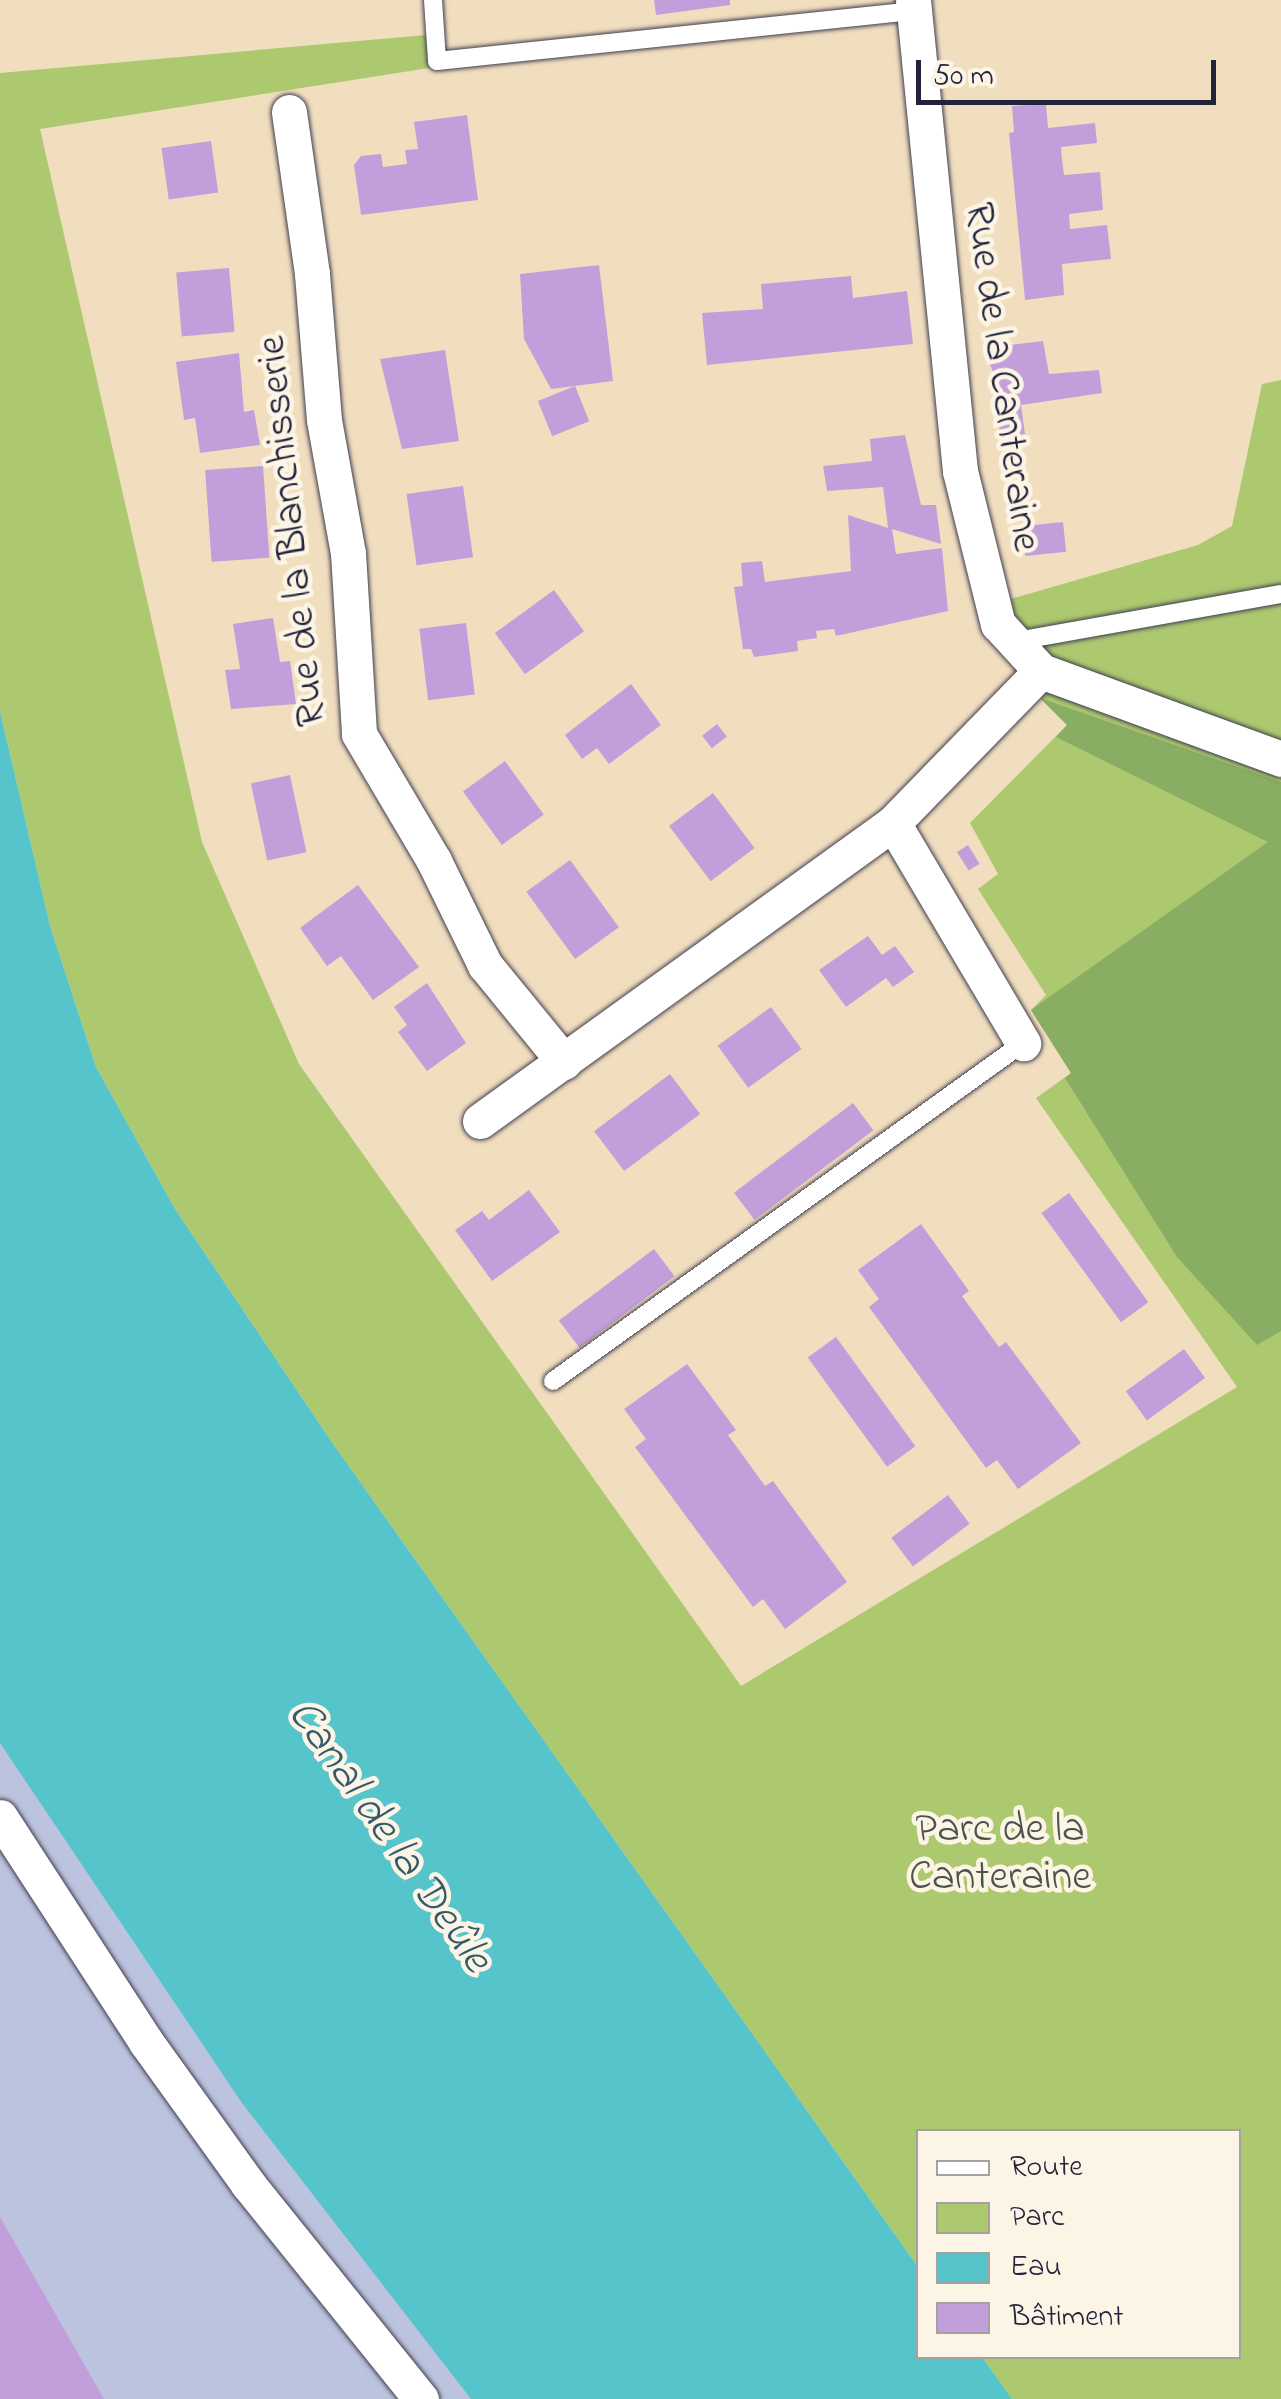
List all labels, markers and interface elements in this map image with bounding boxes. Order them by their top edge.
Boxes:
scale bar [921,40,1221,102]
text: 50 m [933,55,994,99]
street label: Rue de la Canteraine [952,199,1050,555]
street label: Rue de la Blanchisserie [247,333,339,729]
water label: Canal de la Deûle [274,1690,502,1984]
park label: Parc de la Canteraine [909,1805,1091,1904]
legend [916,2129,1241,2359]
text: Route [1010,2146,1083,2190]
text: Parc [1010,2196,1064,2240]
text: Eau [1010,2246,1061,2290]
text: Bâtiment [1010,2296,1123,2340]

